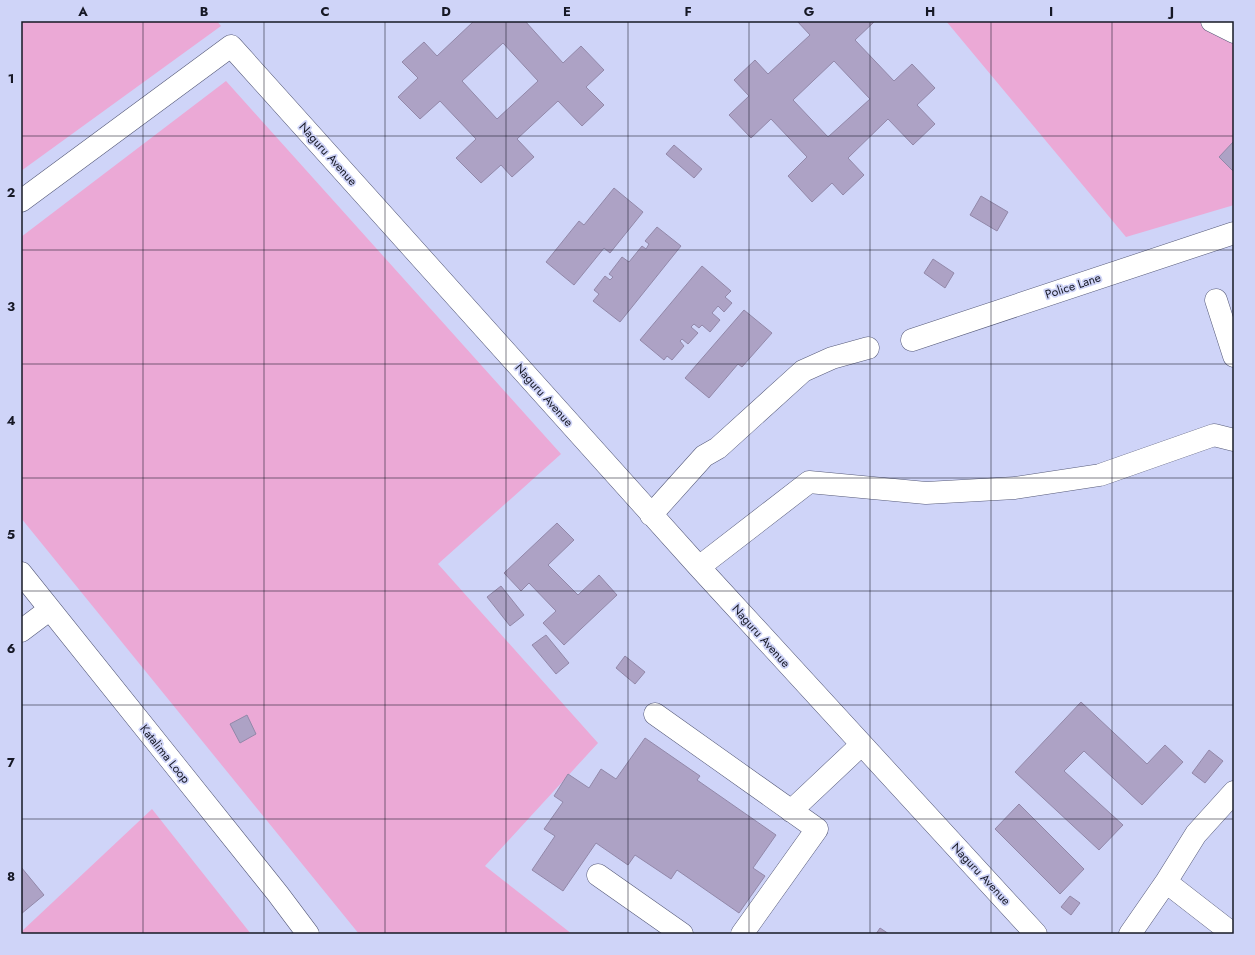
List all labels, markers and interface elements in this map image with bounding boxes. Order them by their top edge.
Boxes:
text: A [77,2,88,21]
text: B [200,2,209,21]
text: C [320,2,330,21]
text: D [441,2,451,21]
text: E [563,2,571,21]
text: F [684,2,692,21]
text: G [804,2,815,21]
text: H [925,2,935,21]
text: I [1049,2,1053,21]
text: J [1167,2,1174,21]
text: 1 [8,69,14,88]
street label: Naguru Avenue [295,118,361,190]
text: 2 [7,183,15,202]
street label: Police Lane [1043,269,1103,303]
text: 3 [7,297,15,316]
street label: Naguru Avenue [511,359,577,431]
text: 4 [6,411,16,430]
text: 5 [7,525,15,544]
street label: Naguru Avenue [728,600,794,672]
text: 6 [7,639,16,658]
street label: Katalima Loop [136,721,194,787]
text: 7 [7,753,15,772]
street label: Naguru Avenue [947,839,1015,909]
text: 8 [7,867,15,886]

